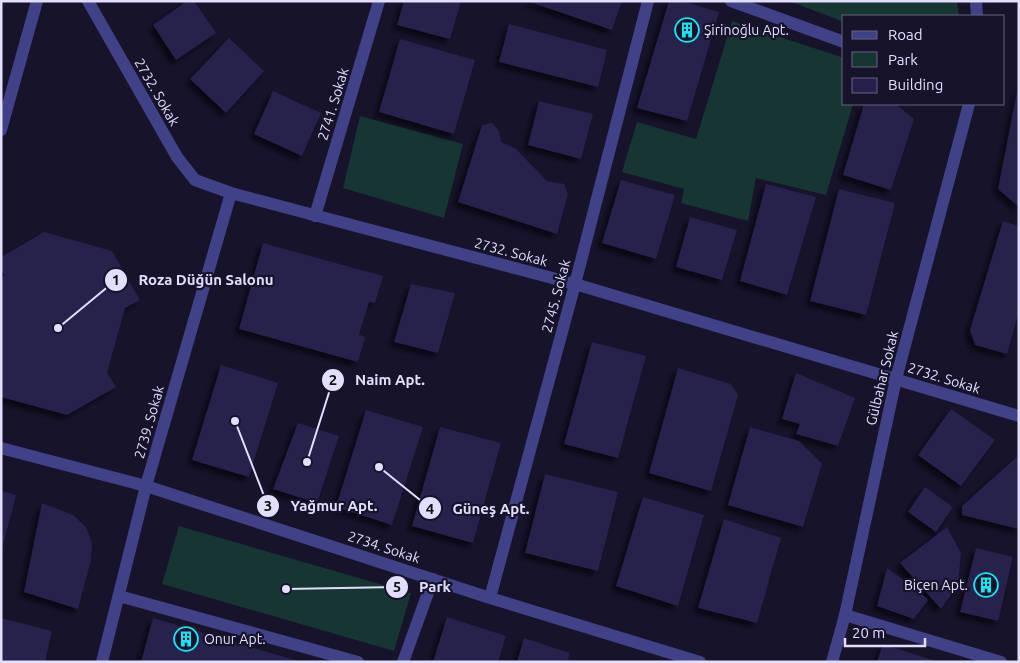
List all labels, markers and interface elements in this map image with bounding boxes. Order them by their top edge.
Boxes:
legend [842,15,1005,105]
building icon: Şirinoğlu Apt. [674,17,700,43]
place label: Şirinoğlu Apt. [704,22,789,38]
text: Road [888,26,923,43]
text: Park [888,51,918,68]
street label: 2732. Sokak [131,55,183,129]
street label: 2741. Sokak [314,66,352,142]
text: Building [888,76,943,93]
street label: 2732. Sokak [473,235,549,269]
street label: 2745. Sokak [539,258,573,334]
callout: Roza Düğün Salonu [103,265,283,295]
text: 1 [112,271,120,288]
text: Roza Düğün Salonu [139,271,273,288]
street label: Gülbahar Sokak [863,329,901,427]
street label: 2732. Sokak [906,359,982,397]
callout: Naim Apt. [320,365,435,395]
text: 2 [329,371,337,388]
text: Naim Apt. [355,371,425,388]
street label: 2739. Sokak [131,384,167,460]
callout: Yağmur Apt. [255,491,387,521]
callout: Güneş Apt. [417,493,539,523]
text: 3 [264,497,272,514]
text: Yağmur Apt. [291,497,378,514]
text: 4 [426,500,434,517]
text: Güneş Apt. [452,500,530,518]
street label: 2734. Sokak [346,528,422,566]
callout: Park [384,572,461,602]
building icon: Biçen Apt. [973,572,999,598]
place label: Biçen Apt. [904,577,968,593]
text: 5 [393,578,401,595]
text: Park [419,578,452,595]
scale bar [845,616,925,648]
text: 20 m [852,624,885,641]
building icon: Onur Apt. [173,626,199,652]
place label: Onur Apt. [204,631,266,647]

